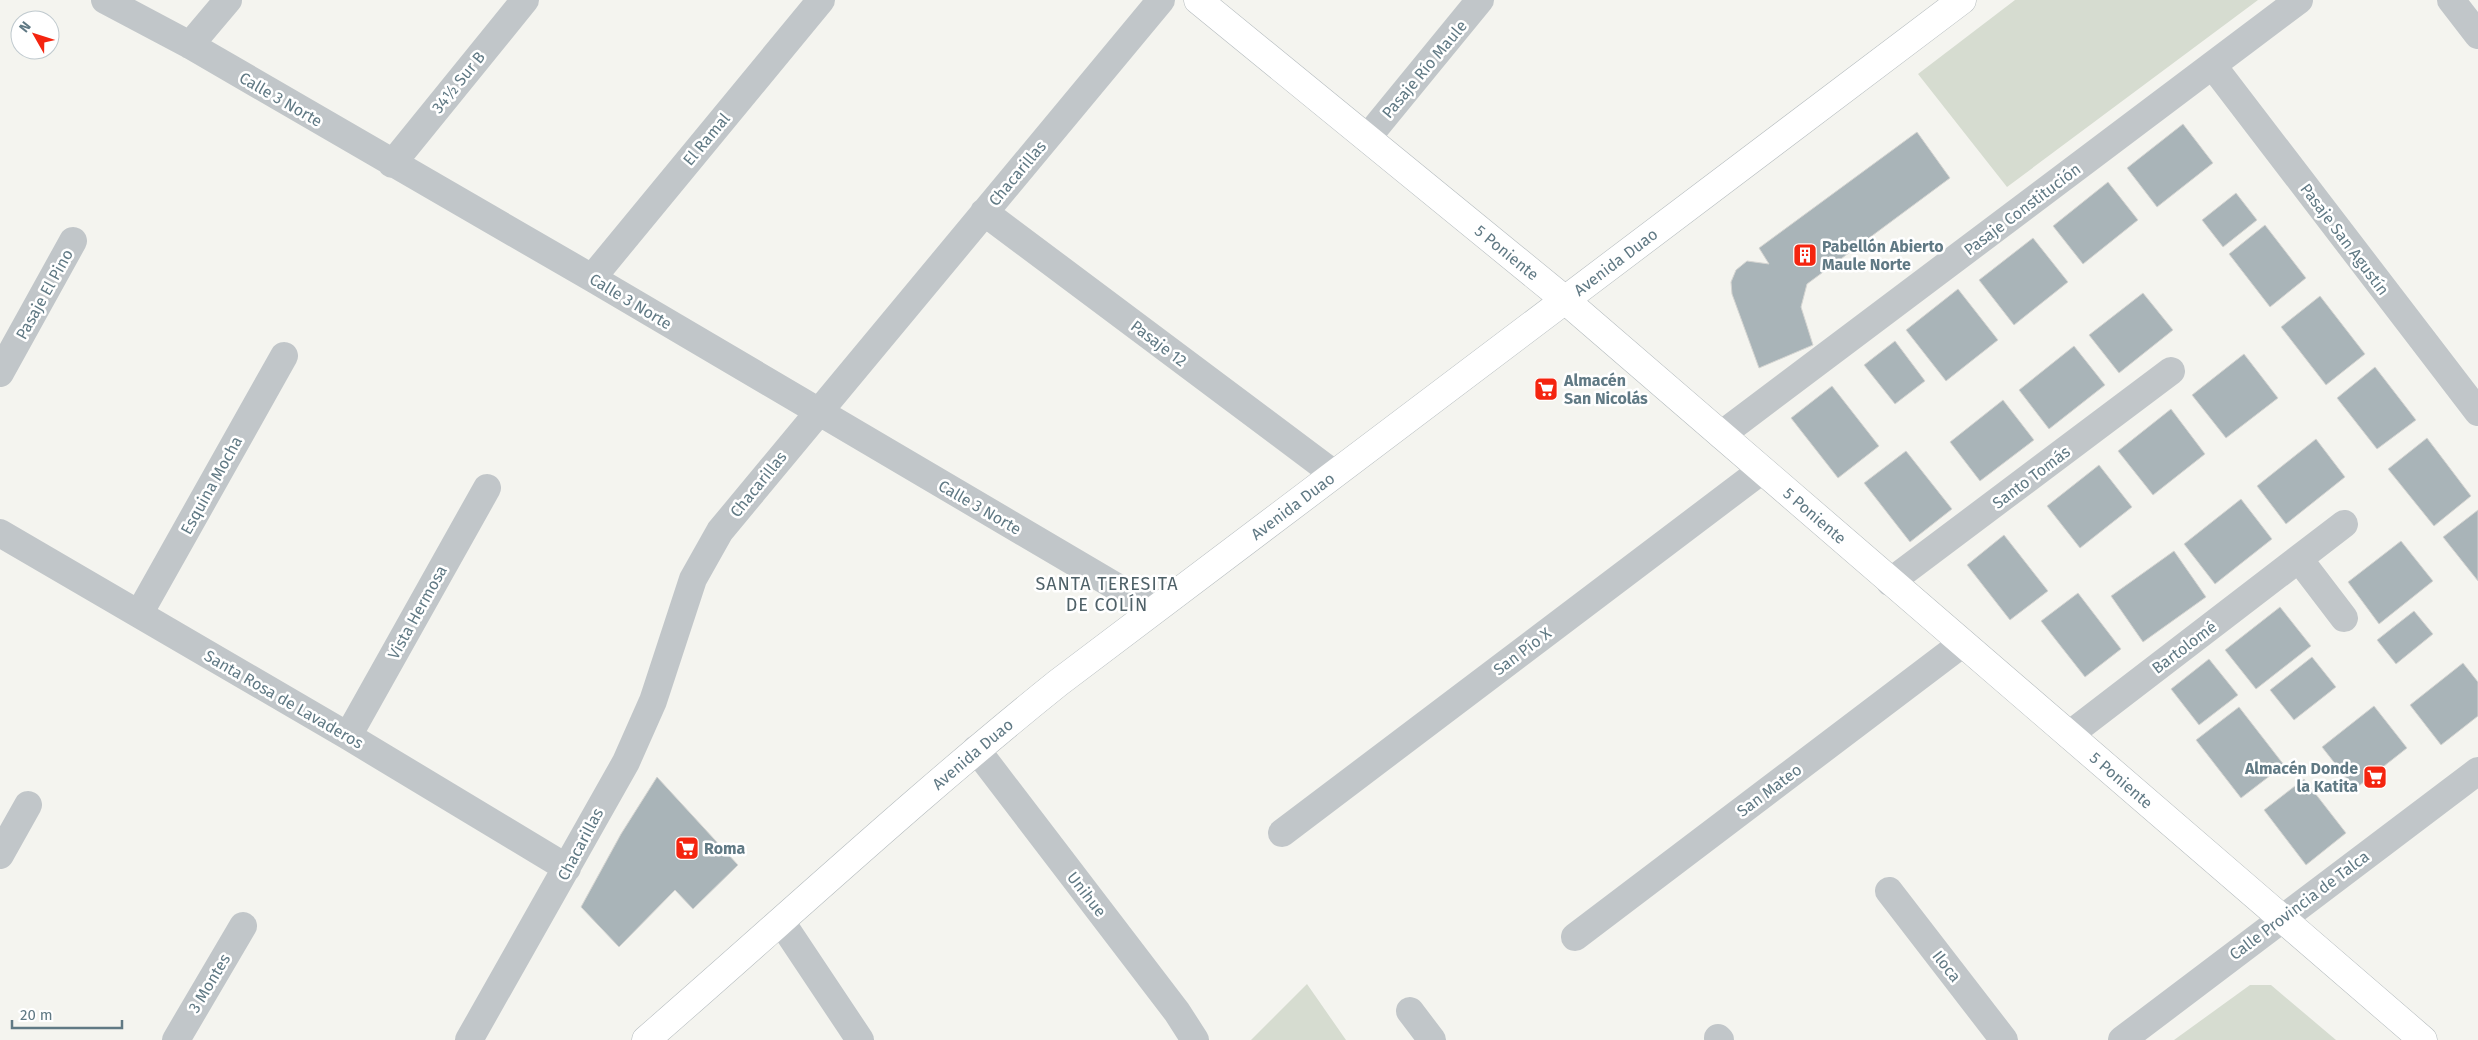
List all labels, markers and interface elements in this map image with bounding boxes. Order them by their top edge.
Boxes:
north arrow [10,10,60,60]
street label: Pasaje Río Maule [1378,17,1471,122]
text: N [16,18,35,36]
street label: 34½ Sur B [428,47,489,117]
street label: Calle 3 Norte [236,68,326,131]
street label: El Ramal [679,109,734,169]
street label: Chacarillas [985,137,1050,210]
street label: Pasaje Constitución [1960,159,2084,260]
street label: Pasaje San Agustín [2296,180,2393,299]
street label: 5 Poniente [1471,221,1542,284]
street label: Avenida Duao [1570,224,1661,300]
place label: Pabellón Abierto Maule Norte [1822,237,1944,274]
building icon: Pabellón Abierto Maule Norte [1792,242,1818,268]
street label: Pasaje El Pino [12,246,77,343]
street label: Calle 3 Norte [586,269,675,333]
street label: Pasaje 12 [1127,316,1190,371]
place label: Almacén San Nicolás [1563,371,1648,408]
supermarket icon: Almacén San Nicolás [1533,376,1559,402]
street label: Esquina Mocha [177,433,246,538]
street label: Santo Tomás [1989,442,2074,513]
street label: Chacarillas [726,448,791,521]
street label: Avenida Duao [1247,469,1338,544]
street label: Calle 3 Norte [935,476,1025,539]
street label: 5 Poniente [1779,484,1850,548]
street label: Vista Hermosa [384,562,451,662]
district label: SANTA TERESITA DE COLÍN [1036,573,1178,616]
street label: Bartolomé [2148,617,2220,678]
street label: San Pío X [1490,623,1555,679]
street label: Santa Rosa de Lavaderos [201,646,367,753]
street label: Avenida Duao [928,715,1017,794]
street label: 5 Poniente [2086,748,2157,813]
place label: Almacén Donde la Katita [2244,759,2358,796]
street label: San Mateo [1733,760,1805,821]
supermarket icon: Almacén Donde la Katita [2362,764,2388,790]
street label: Chacarillas [553,805,607,884]
supermarket icon: Roma [674,835,700,861]
place label: Roma [704,839,745,858]
street label: Calle Provincia de Talca [2226,847,2373,964]
street label: Unihue [1063,868,1110,921]
street label: Iloca [1928,947,1965,986]
street label: 3 Montes [185,950,234,1016]
scale bar [12,998,122,1030]
text: 20 m [20,1006,53,1024]

